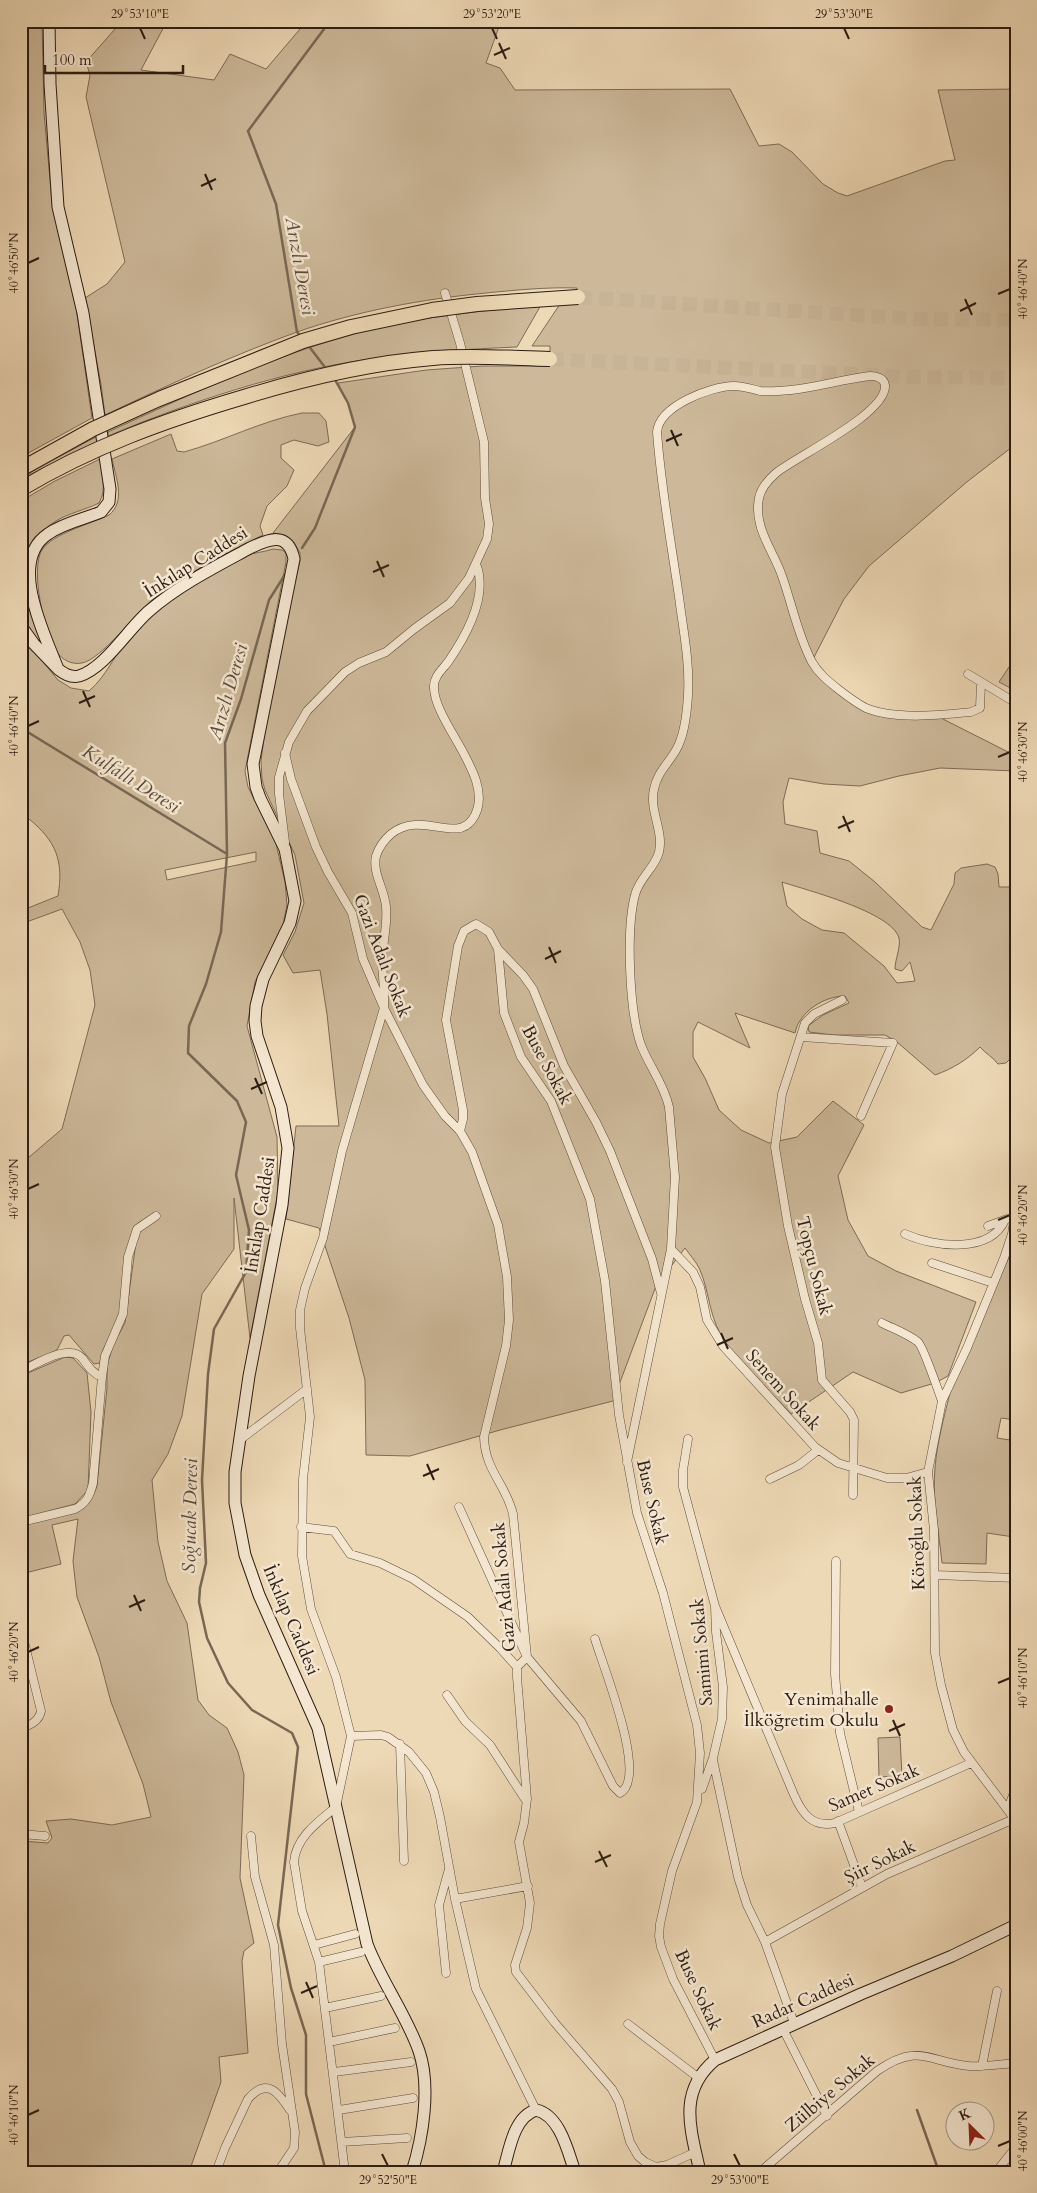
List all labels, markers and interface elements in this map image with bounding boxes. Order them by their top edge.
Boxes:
text: 29°53'10"E [111,6,169,22]
text: 29°53'20"E [463,6,521,22]
text: 29°53'30"E [815,6,873,22]
scale bar [45,42,182,74]
text: 100 m [52,50,92,70]
water label: Arızlı Deresi [278,214,322,318]
text: 40°46'50"N [6,232,22,293]
text: 40°46'40"N [1015,258,1031,319]
street label: İnkılap Caddesi [139,520,253,604]
water label: Arızlı Deresi [202,640,254,744]
text: 40°46'40"N [6,695,22,756]
text: 40°46'30"N [1015,721,1031,782]
water label: Kulfallı Deresi [77,739,186,820]
street label: Gazi Adalı Sokak [347,891,417,1022]
street label: Buse Sokak [516,1021,579,1110]
street label: İnkılap Caddesi [238,1155,282,1275]
text: 40°46'30"N [6,1158,22,1219]
text: 40°46'20"N [1015,1184,1031,1245]
street label: Topçu Sokak [790,1214,838,1318]
street label: Senem Sokak [740,1344,826,1436]
street label: Buse Sokak [630,1457,674,1548]
water label: Soğucak Deresi [176,1458,204,1574]
street label: Köroğlu Sokak [902,1475,931,1591]
street label: Gazi Adalı Sokak [486,1521,522,1653]
street label: İnkılap Caddesi [256,1561,326,1679]
street label: Samimi Sokak [685,1597,719,1707]
text: 40°46'20"N [6,1621,22,1682]
text: 40°46'10"N [1015,1647,1031,1708]
place label: Yenimahalle İlköğretim Okulu [744,1687,879,1733]
marker: Yenimahalle İlköğretim Okulu [883,1703,895,1715]
street label: Samet Sokak [825,1757,924,1818]
street label: Şiir Sokak [840,1834,920,1890]
street label: Buse Sokak [668,1945,728,2035]
street label: Radar Caddesi [748,1967,858,2035]
street label: Zülbiye Sokak [780,2048,881,2138]
text: 40°46'10"N [6,2084,22,2145]
north arrow [944,2100,994,2150]
text: K [956,2103,975,2126]
text: 40°46'00"N [1015,2110,1031,2171]
text: 29°52'50"E [359,2172,417,2188]
text: 29°53'00"E [711,2172,769,2188]

